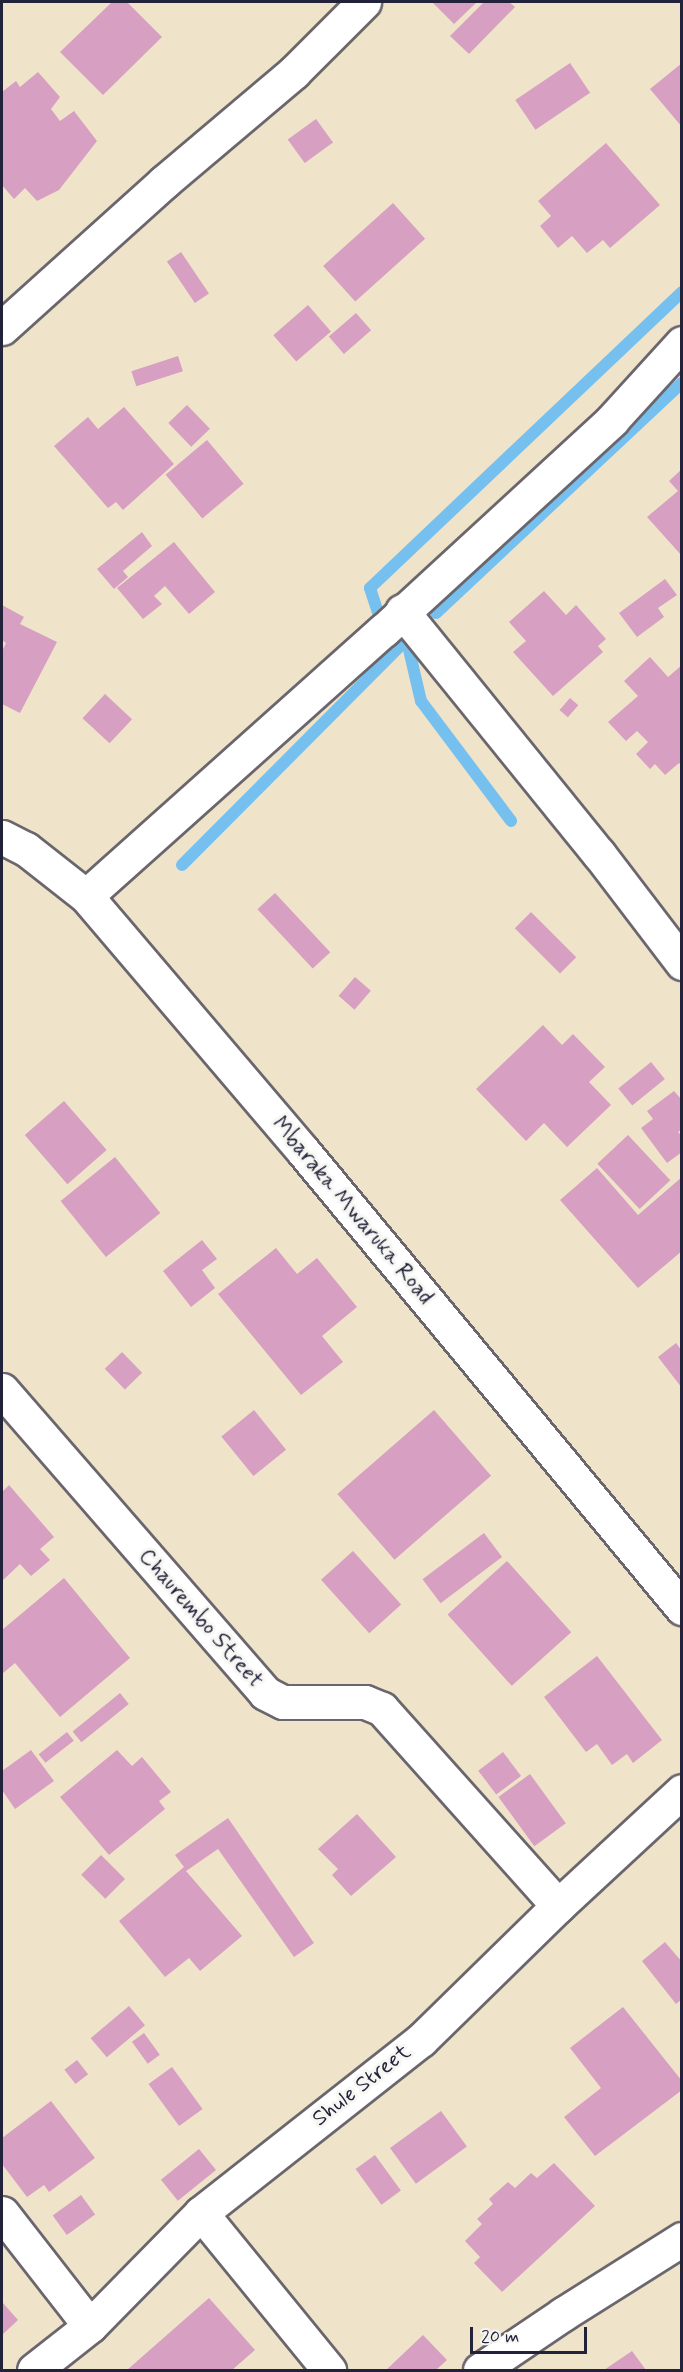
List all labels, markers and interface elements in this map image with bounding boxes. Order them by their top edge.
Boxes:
street label: Mbaraka Mwaruka Road [268,1114,436,1308]
street label: Chaurembo Street [133,1544,267,1694]
street label: Shule Street [308,2039,416,2133]
scale bar [473,2315,590,2353]
text: 20 m [481,2325,519,2349]

